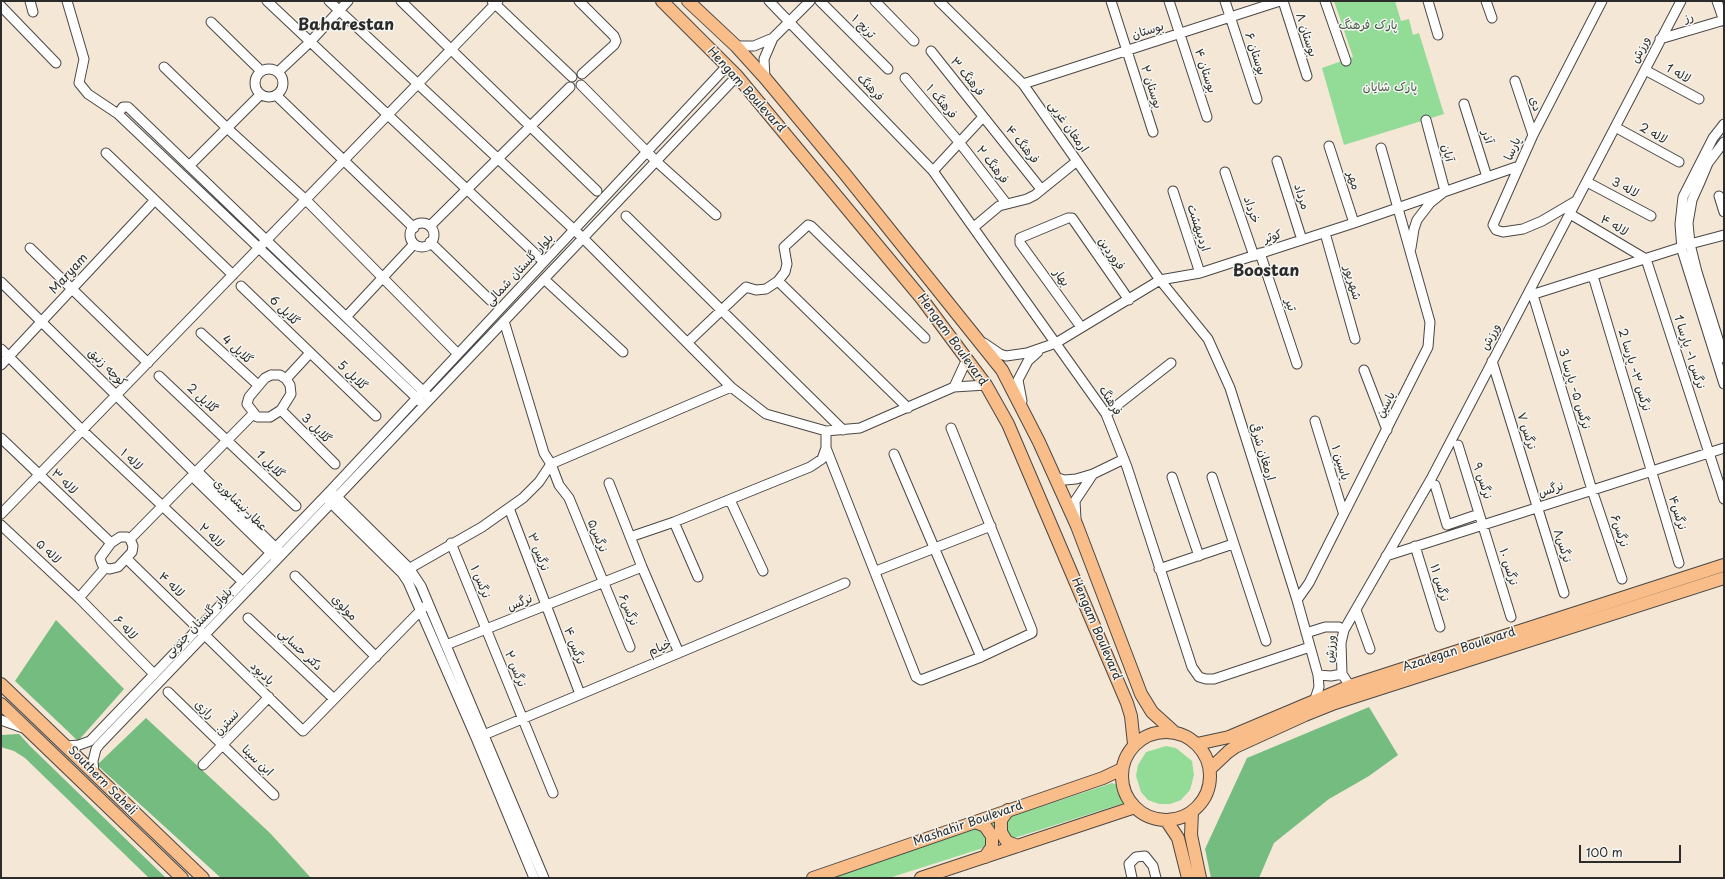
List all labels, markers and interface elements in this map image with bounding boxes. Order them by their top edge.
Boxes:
street label: رز [1683,10,1695,26]
street label: بوستان ۸ [1292,11,1320,59]
street label: ترنج ۱ [848,12,878,42]
district label: Baharestan [298,16,394,36]
street label: بوستان [1130,19,1166,43]
park label: پارک فرهنگ [1338,19,1398,33]
street label: بوستان ۶ [1241,31,1269,77]
street label: ورزش [1628,34,1654,66]
street label: Hengam Boulevard [704,44,788,136]
street label: بوستان ۴ [1191,47,1219,95]
street label: فرهنگ ۳ [947,55,987,99]
street label: لاله 1 [1663,61,1693,87]
street label: بوستان ۲ [1137,63,1165,111]
street label: فرهنگ [854,72,886,104]
park label: پارک شایان [1363,81,1417,95]
street label: فرهنگ ۱ [923,82,959,122]
street label: دی [1526,95,1544,113]
street label: ارمغان غربی [1045,99,1091,155]
street label: لاله 2 [1637,121,1669,147]
street label: فرهنگ ۴ [1002,123,1042,167]
street label: آذر [1478,129,1496,145]
street label: پارسا [1502,135,1524,163]
street label: فرهنگ ۲ [973,143,1011,187]
street label: آبان [1438,143,1456,163]
street label: مهر [1343,170,1363,192]
street label: لاله 3 [1609,175,1641,201]
street label: مرداد [1290,182,1312,212]
street label: خرداد [1240,195,1262,225]
street label: اردیبهشت [1184,203,1212,253]
street label: لاله ۴ [1598,212,1630,240]
street label: کوثر [1262,227,1284,247]
street label: بلوار گلستان شمالی [483,231,557,309]
street label: فروردین [1095,235,1127,273]
street label: Maryam [47,251,91,297]
district label: Boostan [1233,262,1299,282]
street label: شهریور [1340,264,1364,302]
street label: بهار [1050,266,1072,290]
street label: Hengam Boulevard [914,291,990,389]
street label: گلایل 6 [266,293,302,329]
street label: تیر [1281,297,1299,313]
street label: نرگس ۱- پارسا 1 [1670,313,1708,391]
street label: ورزش [1478,321,1504,353]
street label: نرگس ۳- پارسا 2 [1615,327,1653,413]
street label: گلایل 4 [219,332,255,368]
street label: کوچه زنبق [85,346,129,390]
street label: نرگس ۵- پارسا 3 [1555,347,1593,431]
street label: گلایل 5 [334,358,370,394]
street label: گلایل 2 [184,381,220,417]
street label: فرهنگ [1095,384,1125,418]
street label: یاسین [1373,389,1399,421]
street label: گلایل 3 [298,411,334,447]
street label: نرگس ۷ [1514,411,1538,451]
street label: ارمغان شرقی [1246,421,1278,483]
street label: یاسین ۱ [1328,444,1352,482]
street label: لاله ۱ [117,446,145,474]
street label: گلایل 1 [253,448,287,482]
street label: نرگس ۹ [1469,461,1495,501]
street label: لاله ۳ [48,466,80,498]
street label: عطار نیشابوری [210,476,270,534]
street label: نرگس [1537,479,1565,501]
street label: نرگس۴ [1665,494,1689,532]
street label: نرگس۶ [1607,513,1631,549]
street label: نرگس۵ [584,517,610,555]
street label: لاله ۲ [196,521,226,551]
street label: نرگس۸ [1550,528,1574,564]
street label: نرگس ۳ [524,531,552,573]
street label: لاله ۵ [32,537,64,567]
street label: نرگس ۱۰ [1496,547,1520,587]
street label: نرگس ۱۱ [1426,563,1452,603]
street label: نرگس ۱ [467,564,493,600]
street label: لاله ۴ [155,569,187,601]
street label: Hengam Boulevard [1068,576,1124,682]
street label: بلوار گلستان جنوبی [162,585,236,661]
street label: نرگس [505,591,535,615]
street label: مولوی [328,592,360,624]
street label: نرگس۶ [615,592,641,628]
street label: لاله ۶ [110,613,140,643]
street label: نرگس ۴ [560,625,588,667]
street label: Azadegan Boulevard [1401,625,1517,675]
street label: دکتر حسابی [275,626,325,674]
street label: ورزش [1323,634,1339,664]
street label: خیام [646,637,674,659]
street label: نرگس ۲ [501,649,529,689]
street label: یادبود [247,659,277,689]
street label: رازی [191,697,217,723]
street label: نسترن [211,707,243,739]
street label: ابن سینا [238,743,276,779]
street label: Southern Saheli [65,744,139,818]
street label: Mashahir Boulevard [911,799,1025,849]
scale bar [1581,837,1683,863]
text: 100 m [1586,843,1623,861]

